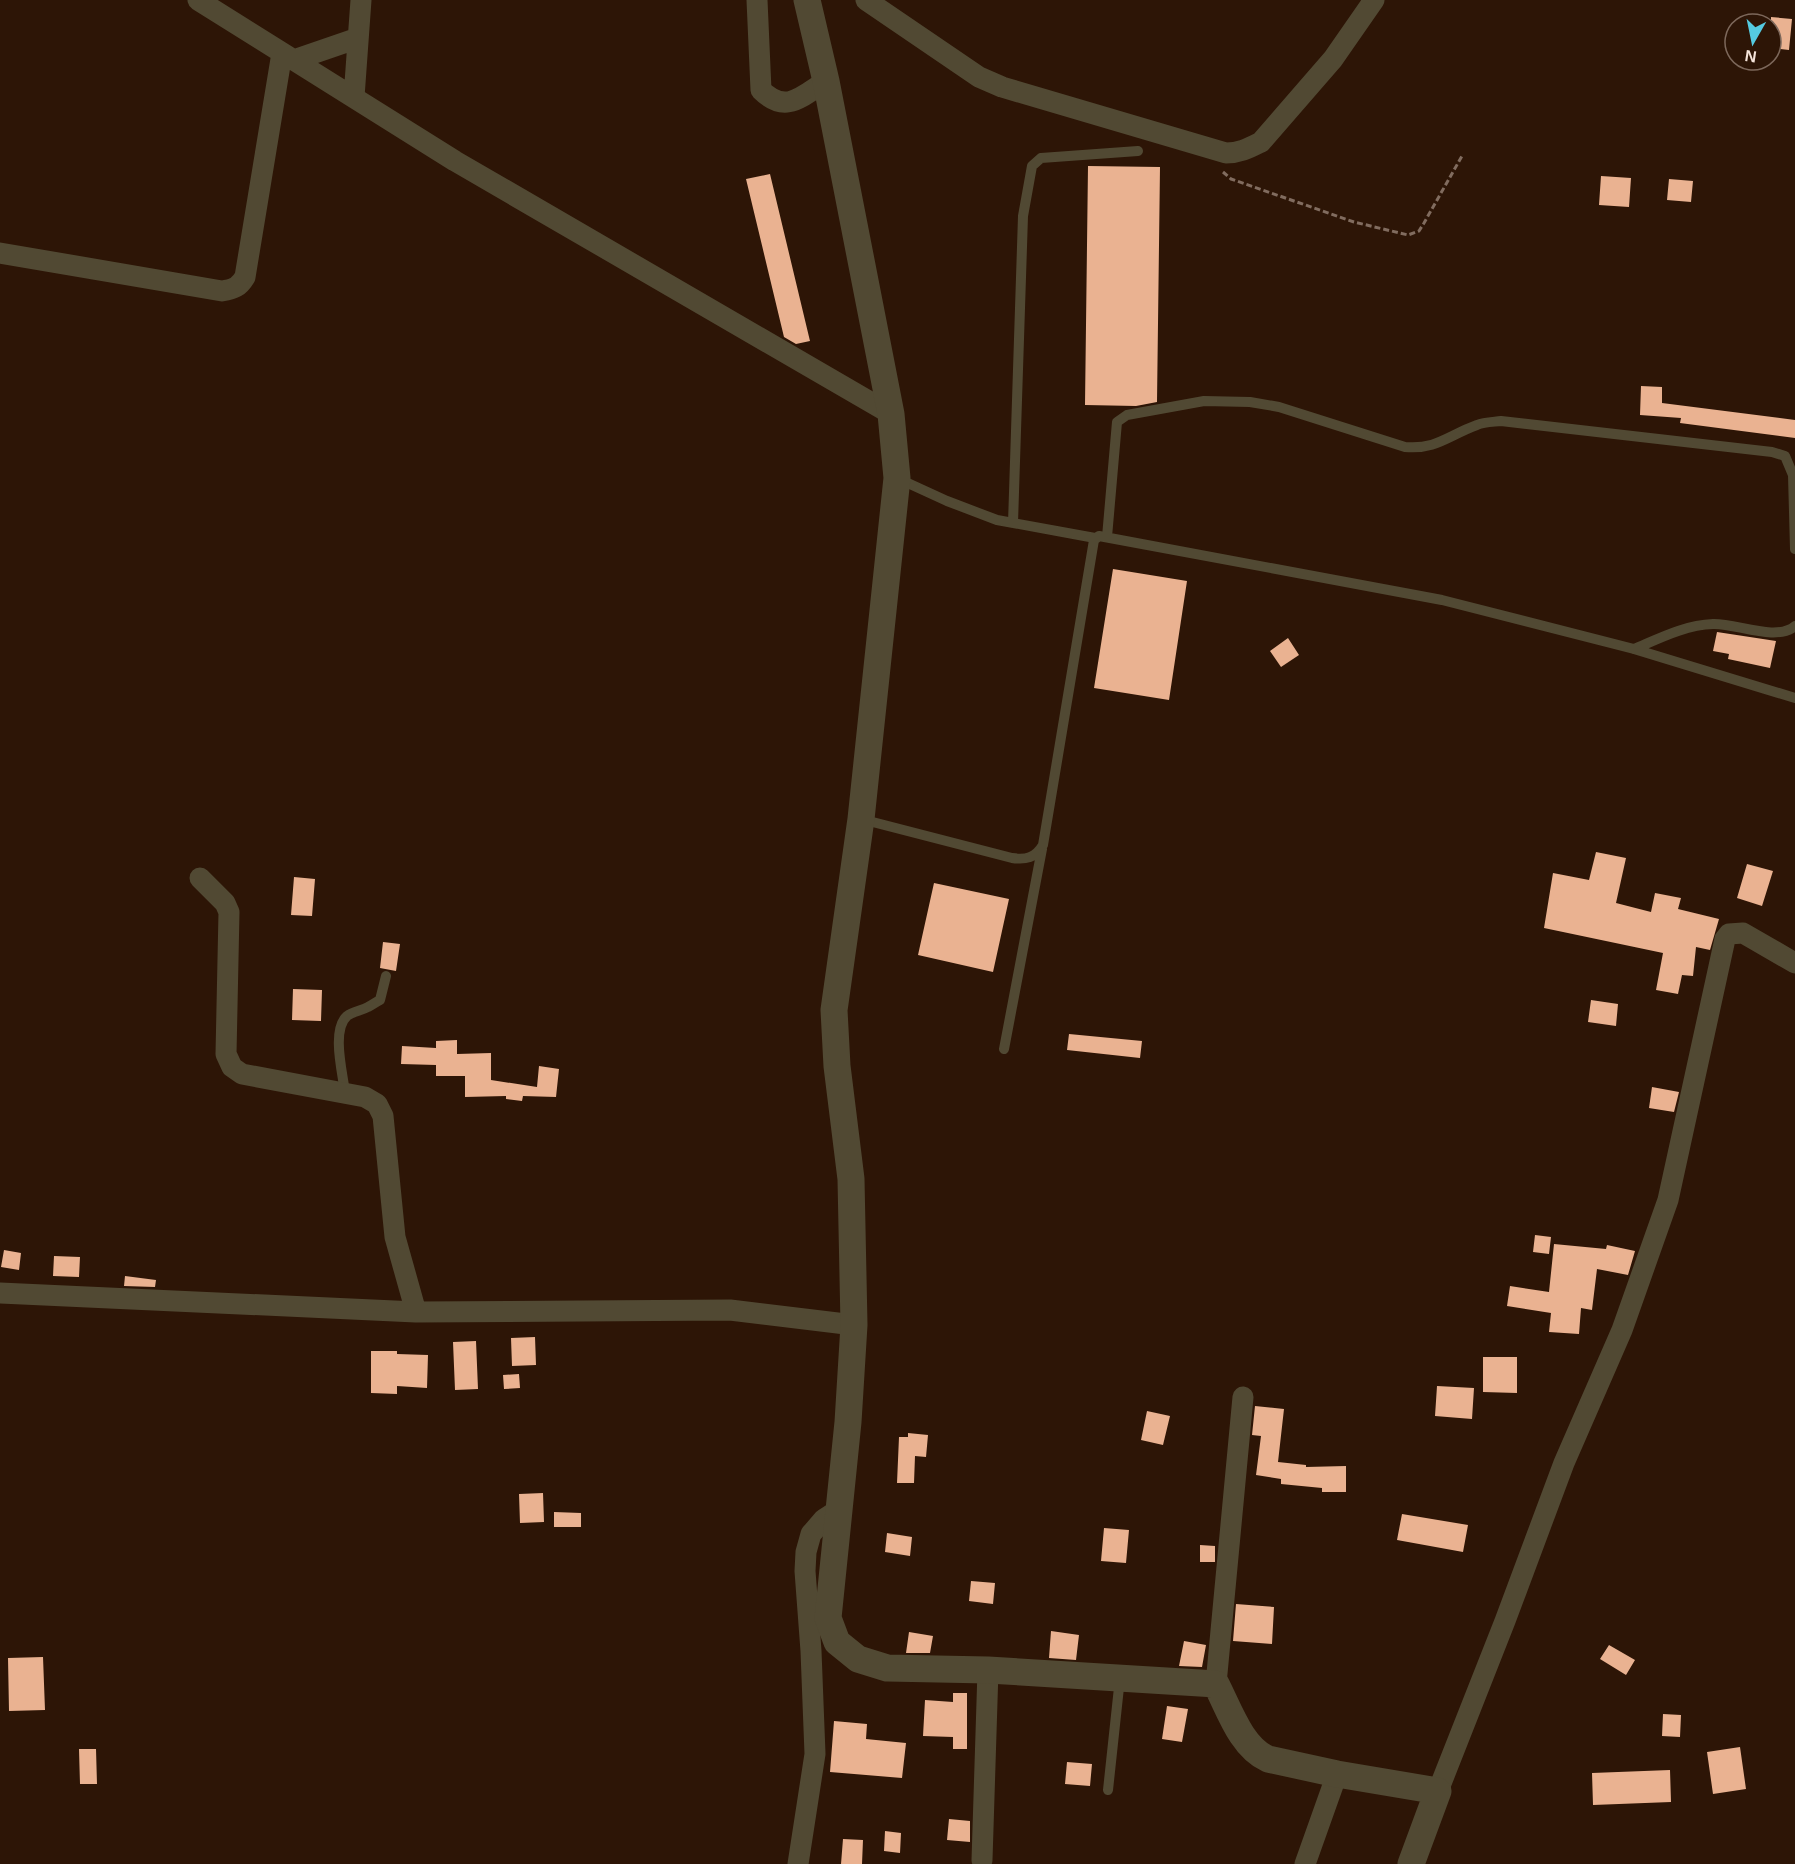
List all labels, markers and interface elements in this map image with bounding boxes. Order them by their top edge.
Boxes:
north arrow [1723,12,1783,72]
text: N [1744,47,1758,66]

